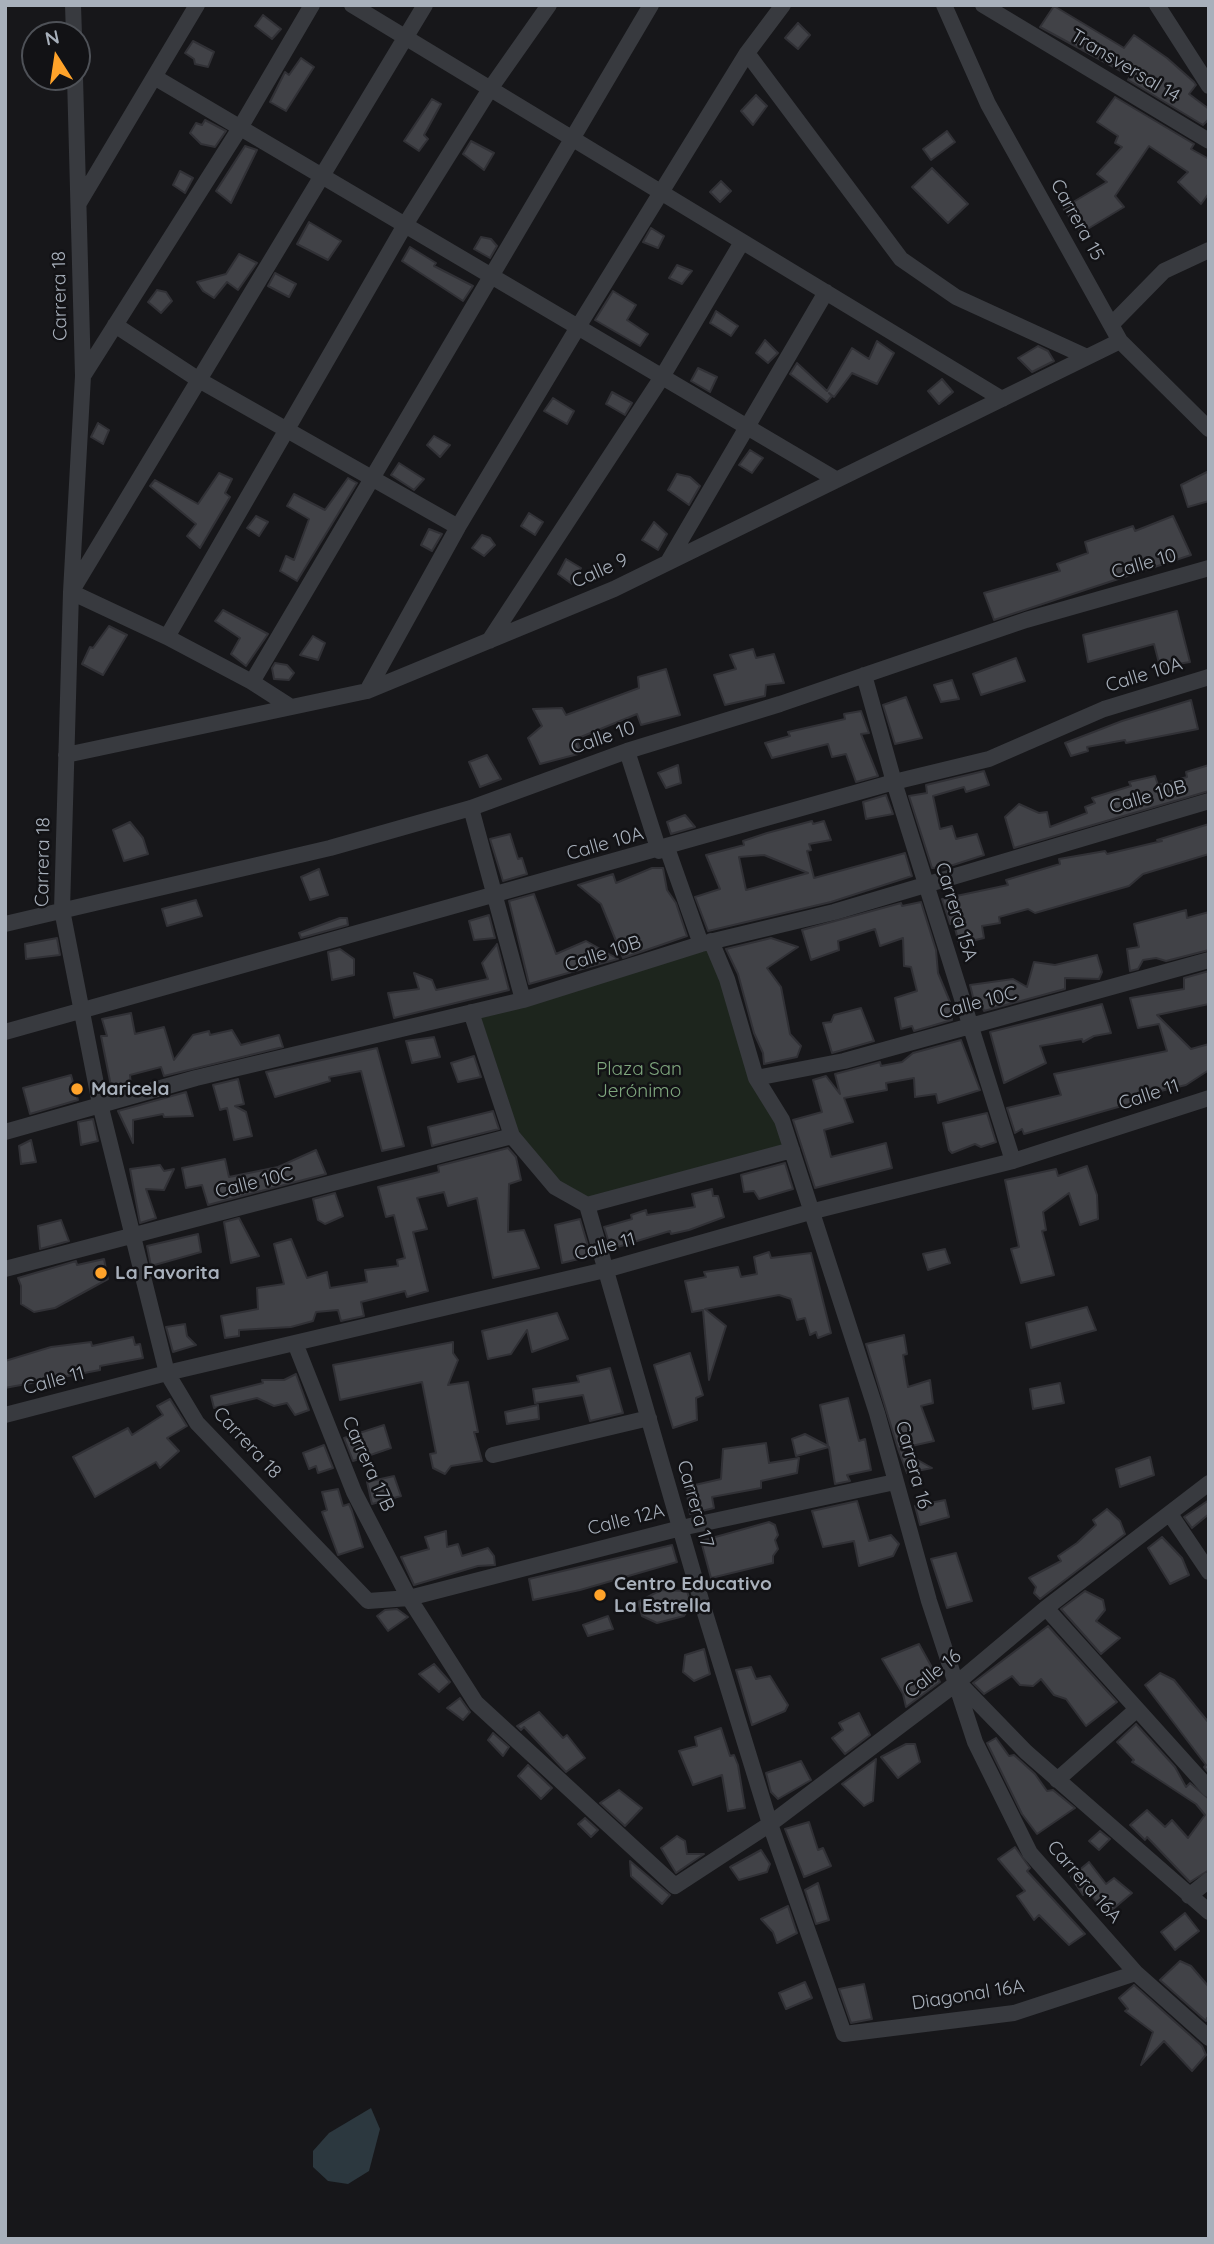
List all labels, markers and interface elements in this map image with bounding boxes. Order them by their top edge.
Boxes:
north arrow [21,21,91,91]
text: N [43,24,61,51]
street label: Transversal 14 [1066,24,1184,108]
street label: Carrera 15 [1045,175,1109,265]
street label: Carrera 18 [48,251,72,341]
street label: Calle 10 [1109,544,1179,584]
street label: Calle 9 [568,549,632,593]
street label: Calle 10A [1103,653,1185,697]
street label: Calle 10 [568,716,638,760]
street label: Calle 10B [1107,775,1189,819]
street label: Carrera 18 [31,817,55,907]
street label: Calle 10A [564,822,646,866]
street label: Carrera 15A [930,860,982,964]
street label: Calle 10B [562,931,644,977]
street label: Calle 10C [937,982,1019,1024]
park label: Plaza San Jerónimo [596,1058,682,1102]
street label: Calle 11 [1116,1075,1182,1115]
place label: Maricela [91,1078,169,1100]
marker: Maricela [69,1081,85,1097]
street label: Calle 10C [213,1162,295,1204]
street label: Calle 11 [572,1228,638,1266]
place label: La Favorita [115,1262,220,1284]
marker: La Favorita [93,1265,109,1281]
street label: Calle 11 [21,1362,87,1400]
street label: Carrera 18 [208,1402,286,1484]
street label: Carrera 17B [337,1413,399,1515]
street label: Carrera 16 [890,1419,936,1511]
street label: Carrera 17 [672,1458,718,1550]
street label: Calle 12A [585,1499,667,1541]
place label: Centro Educativo La Estrella [614,1573,772,1617]
marker: Centro Educativo La Estrella [592,1587,608,1603]
street label: Calle 16 [900,1645,966,1703]
street label: Carrera 16A [1042,1836,1126,1928]
street label: Diagonal 16A [910,1975,1026,2015]

